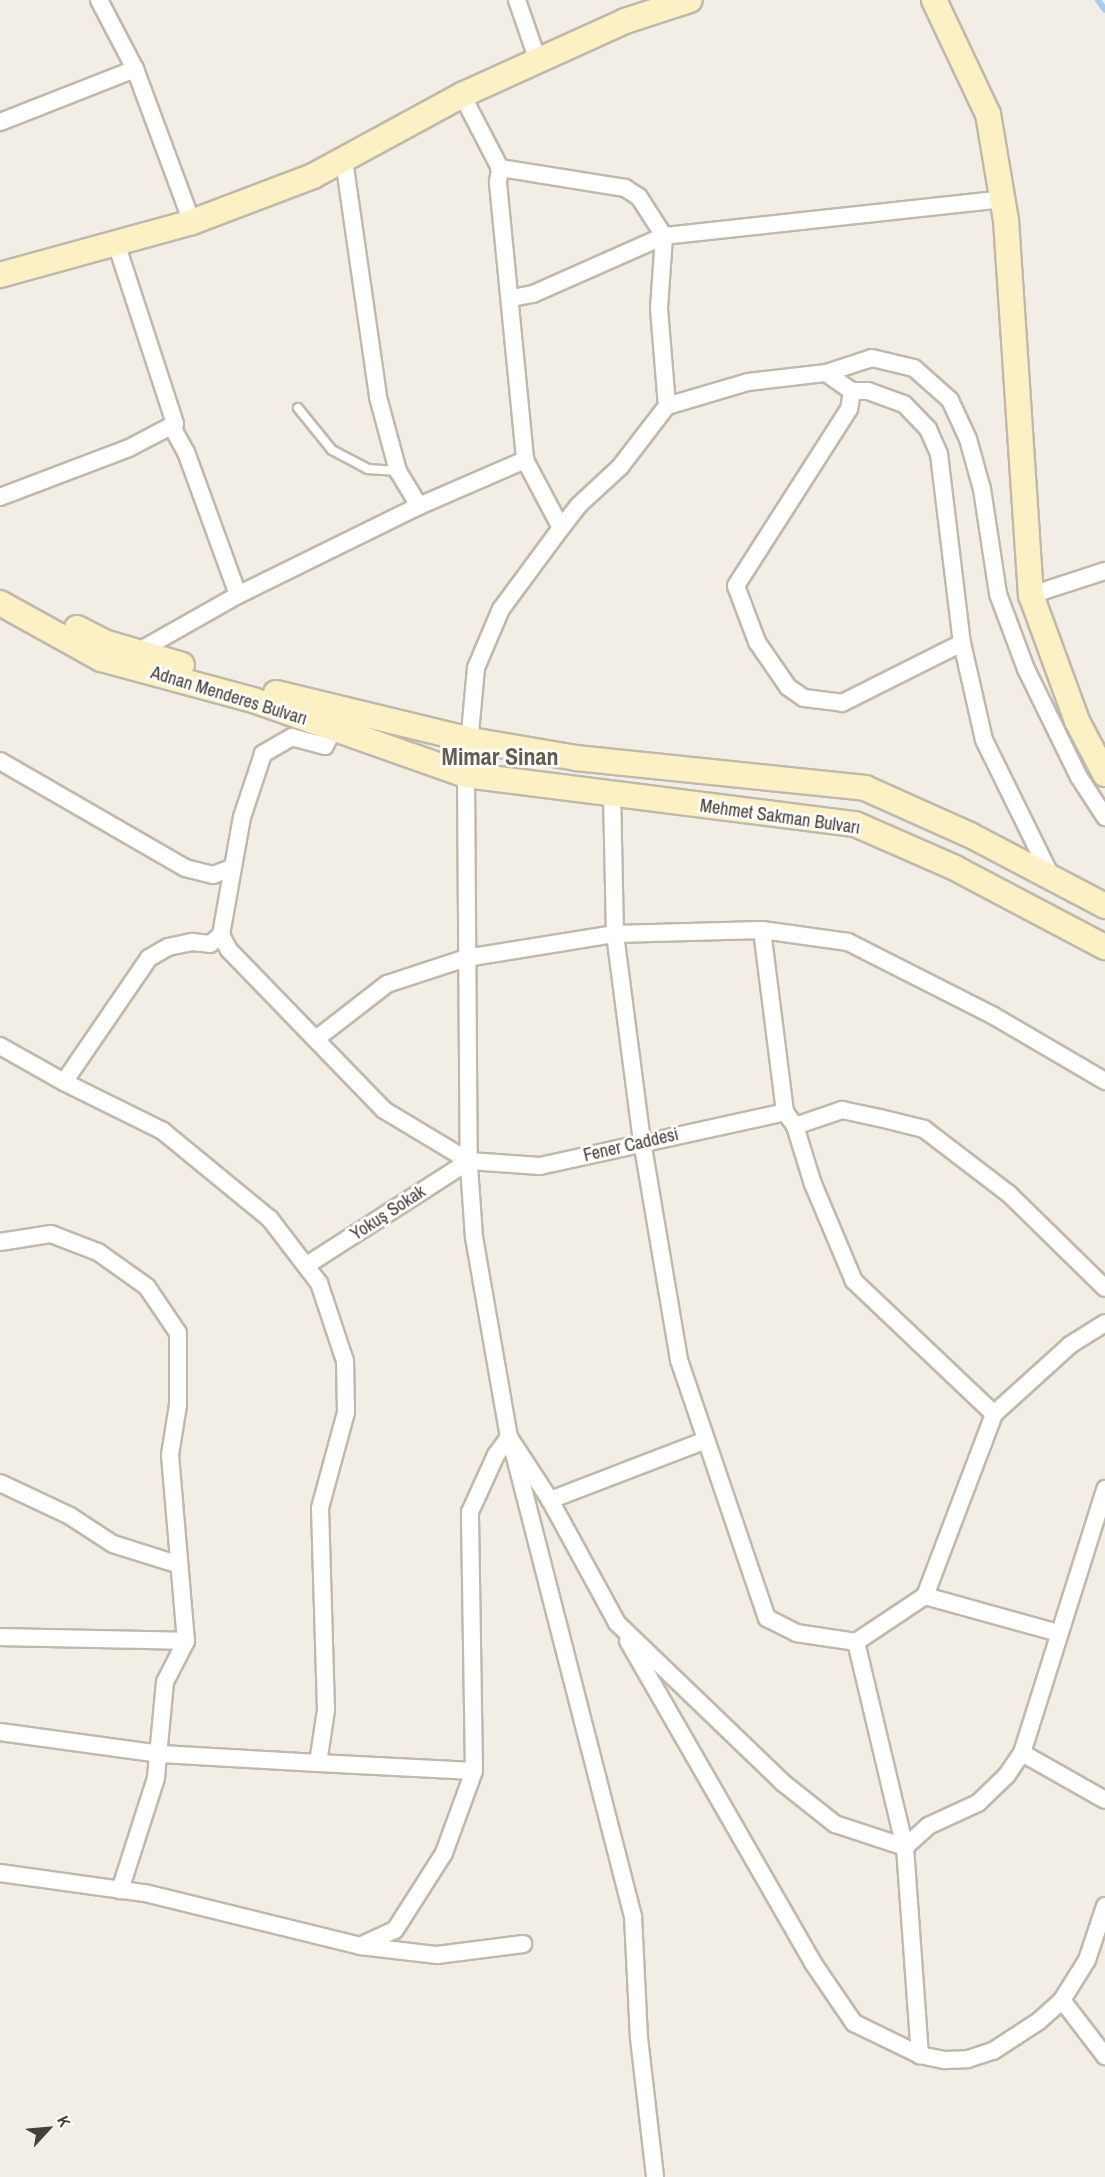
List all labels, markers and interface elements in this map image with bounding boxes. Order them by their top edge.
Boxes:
street label: Adnan Menderes Bulvarı [148,662,310,730]
district label: Mimar Sinan [441,743,559,771]
street label: Mehmet Sakman Bulvarı [698,795,862,839]
street label: Fener Caddesi [581,1124,681,1166]
street label: Yokuş Sokak [346,1181,430,1245]
north arrow [18,2099,78,2159]
text: K [52,2112,76,2130]

